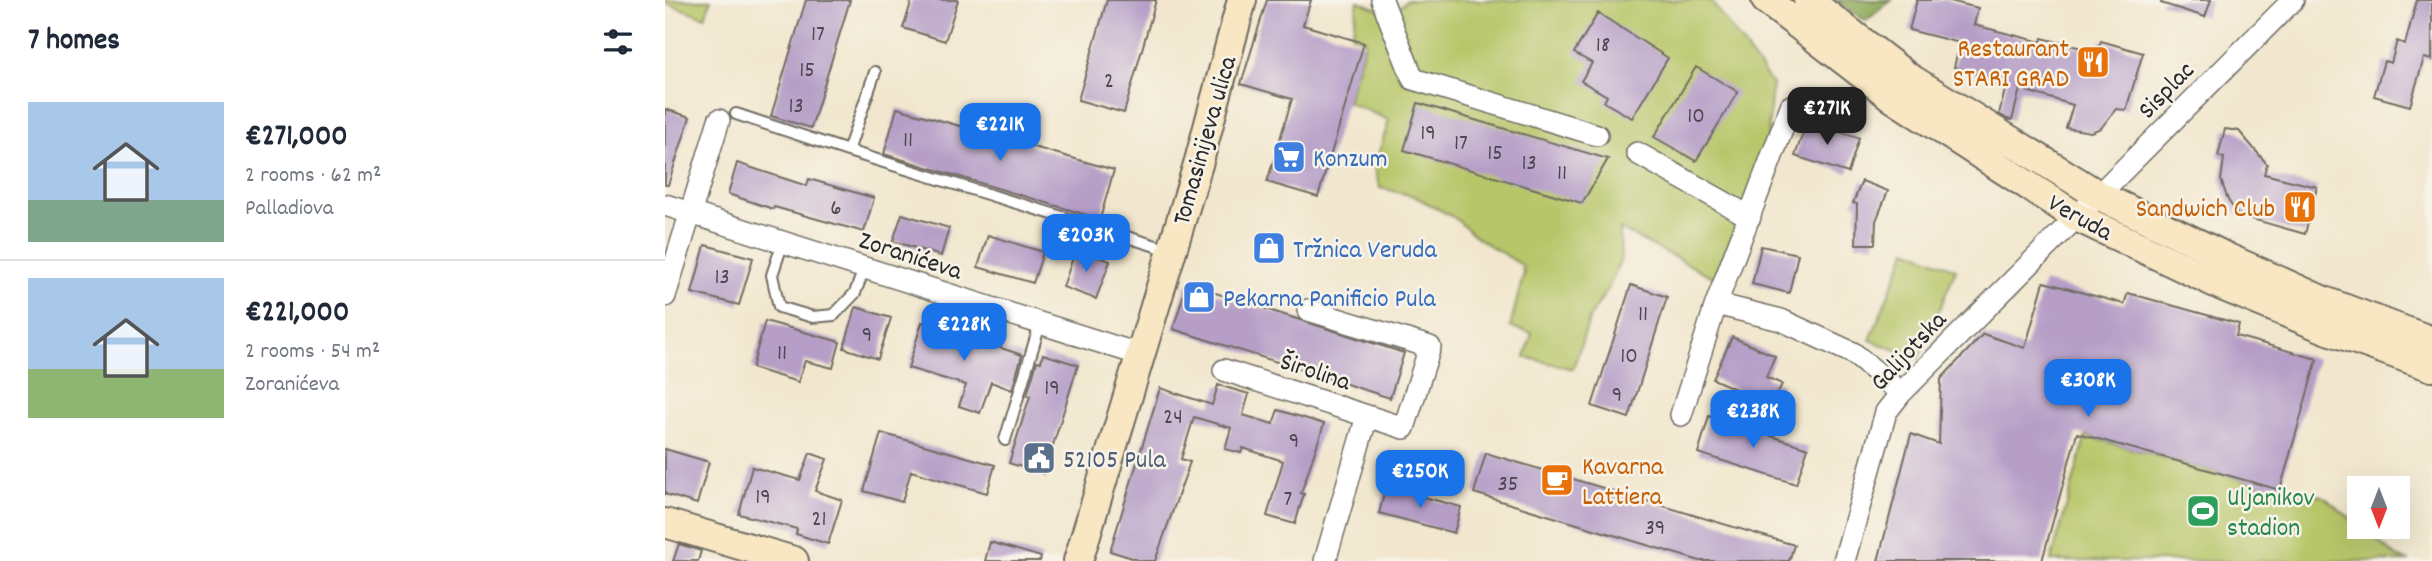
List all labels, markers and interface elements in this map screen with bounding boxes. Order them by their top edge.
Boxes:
house number: 17 [811,19,825,52]
text: 7 homes [28,21,120,64]
icon: filters [599,23,637,61]
house number: 18 [1596,30,1610,63]
place label: Restaurant STARI GRAD [1953,32,2069,99]
restaurant icon: Restaurant STARI GRAD [2074,43,2112,81]
street label: Tomasinijeva ulica [1165,51,1248,230]
street label: Sisplac [2131,54,2204,129]
house number: 15 [799,55,815,88]
house number: 2 [1104,66,1114,99]
pin: €271K [1778,88,1876,147]
house number: 13 [788,91,804,124]
text: €271K [1803,93,1851,126]
house number: 10 [1687,101,1705,134]
pin: €221K [951,104,1049,163]
text: €221K [976,109,1024,142]
text: €271,000 [245,117,348,160]
house number: 19 [1420,118,1436,151]
house number: 11 [903,125,913,158]
house number: 17 [1454,128,1468,161]
icon: home [84,130,168,214]
supermarket icon: Konzum [1270,138,1308,176]
house number: 15 [1487,138,1503,171]
place label: Konzum [1313,142,1388,179]
house number: 13 [1521,148,1537,181]
house number: 11 [1557,158,1567,191]
text: 2 rooms · 62 m² [245,160,381,193]
street label: Veruda [2040,186,2119,252]
restaurant icon: Sandwich Club [2281,188,2319,226]
place label: Sandwich Club [2136,192,2275,229]
text: Palladiova [245,193,334,226]
house number: 6 [830,193,842,226]
pin: €203K [1037,215,1135,274]
text: €203K [1058,220,1114,253]
street label: Zoranićeva [854,223,967,292]
shop icon: Tržnica Veruda [1250,229,1288,267]
place label: Tržnica Veruda [1293,233,1437,270]
house number: 13 [714,262,730,295]
shop icon: Pekarna Panificio Pula [1180,278,1218,316]
place label: Pekarna Panificio Pula [1223,282,1437,319]
text: €221,000 [245,293,349,336]
house number: 11 [1638,299,1648,332]
street label: Galijotska [1863,303,1957,401]
pin: €228K [915,304,1013,363]
icon: home [84,306,168,390]
text: €228K [938,309,990,342]
house number: 9 [862,320,872,353]
text: 2 rooms · 54 m² [245,336,380,369]
house number: 11 [777,338,787,371]
house number: 10 [1620,341,1638,374]
street label: Širolina [1275,345,1356,402]
pin: €308K [2039,360,2137,419]
text: €308K [2060,365,2116,398]
text: Zoranićeva [245,369,339,402]
house number: 19 [1044,373,1060,406]
house number: 9 [1612,380,1622,413]
pin: €238K [1704,391,1802,450]
text: €238K [1727,396,1779,429]
house number: 24 [1163,402,1183,435]
house number: 9 [1289,426,1299,459]
public building icon: 52105 Pula [1020,439,1058,477]
place label: 52105 Pula [1063,443,1166,480]
pin: €250K [1371,450,1469,510]
place label: Kavarna Lattiera [1582,450,1664,517]
text: €250K [1392,456,1448,489]
cafe icon: Kavarna Lattiera [1538,461,1576,499]
house number: 35 [1498,469,1518,502]
north arrow [2347,476,2410,539]
map controls [2347,476,2410,539]
place label: Uljanikov stadion [2227,481,2315,548]
house number: 19 [755,482,771,515]
house number: 7 [1284,484,1292,517]
sports icon: Uljanikov stadion [2184,492,2222,530]
house number: 21 [811,504,827,537]
house number: 39 [1645,513,1665,546]

